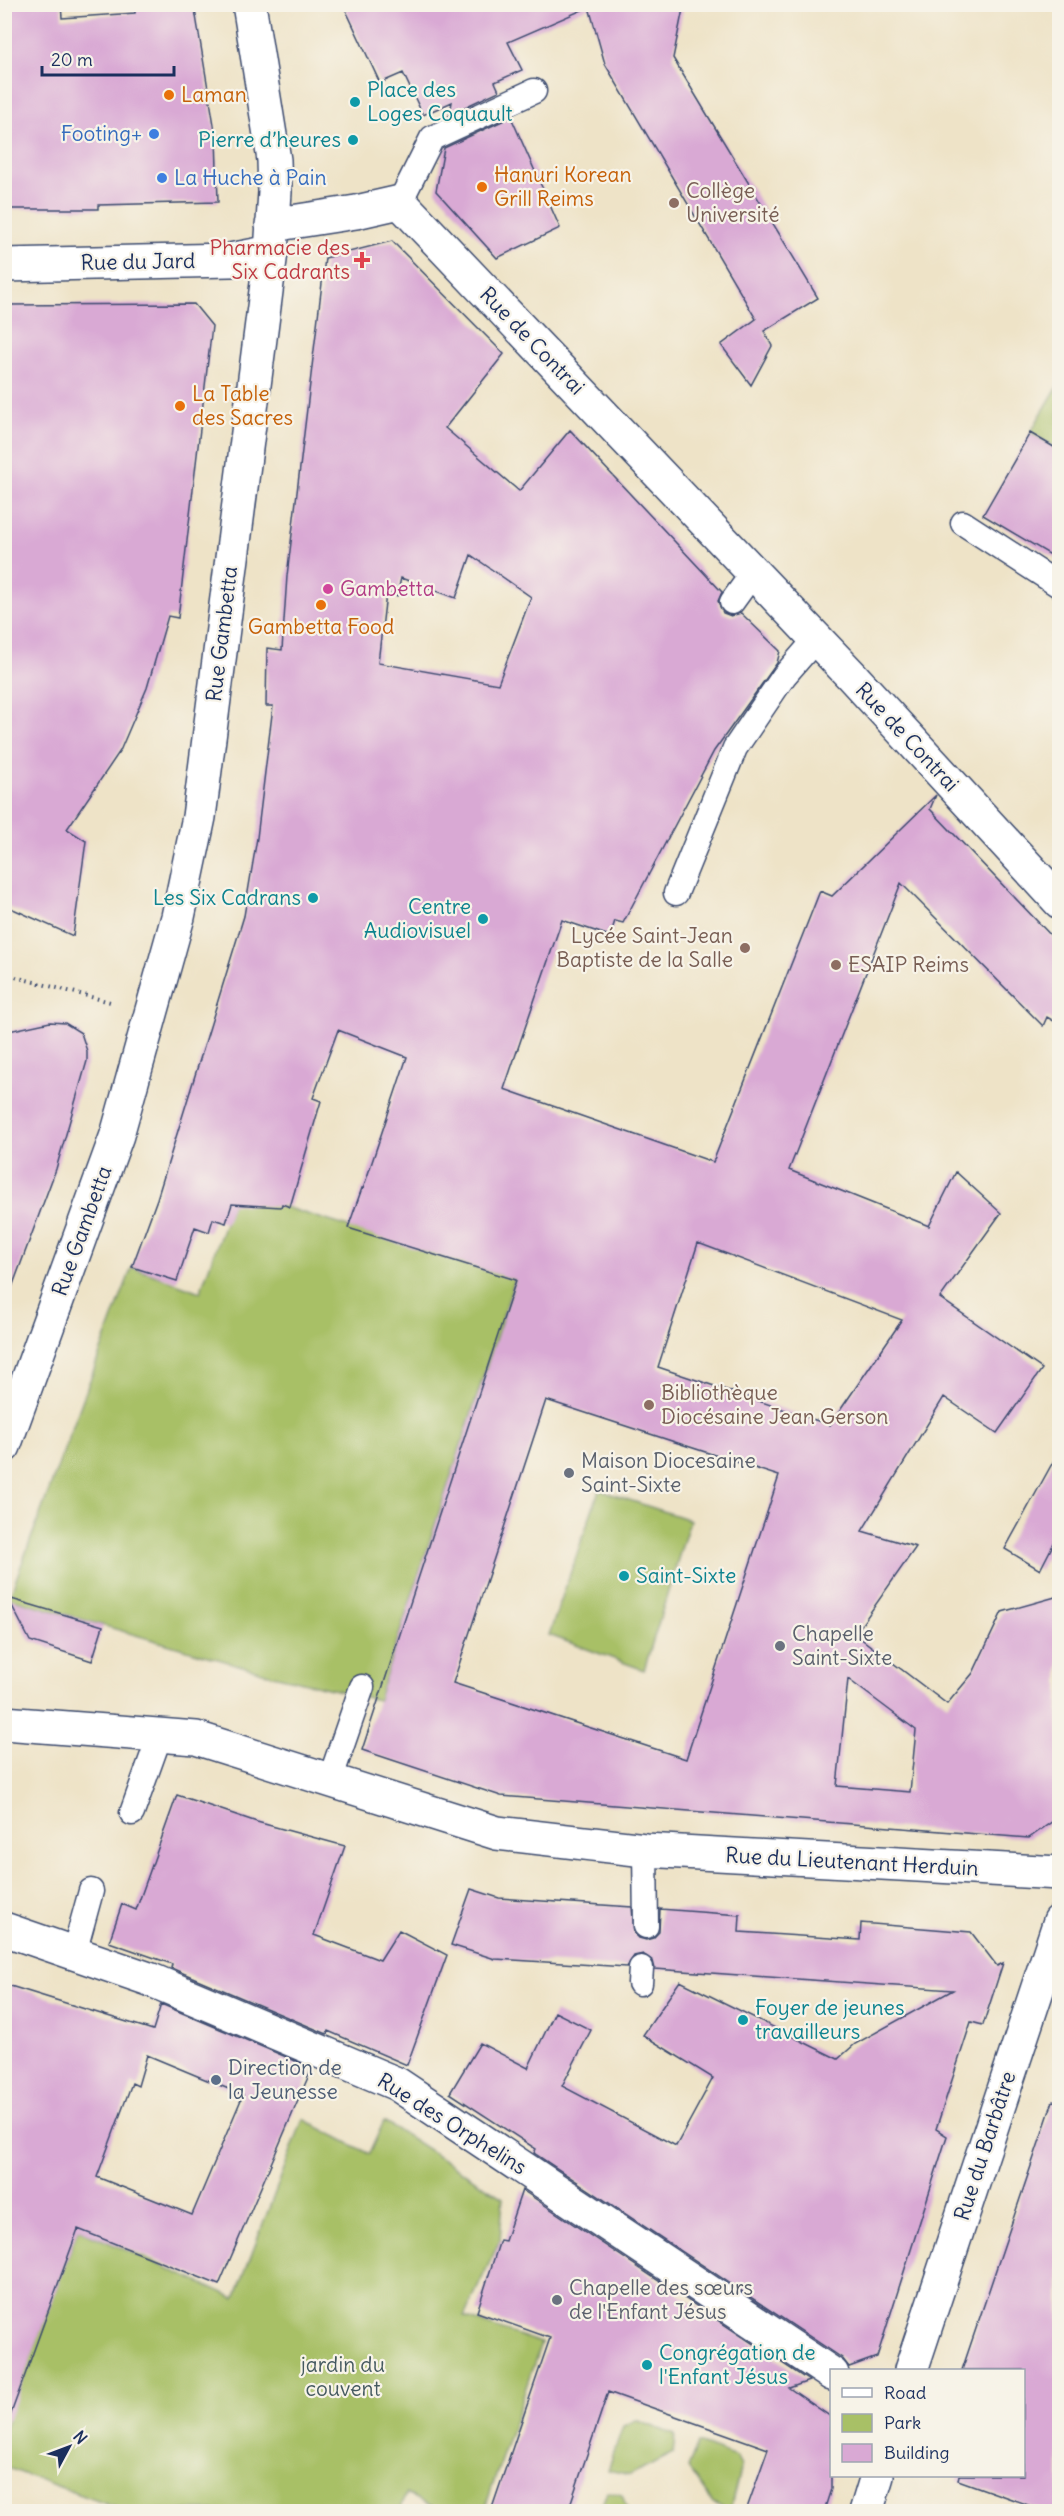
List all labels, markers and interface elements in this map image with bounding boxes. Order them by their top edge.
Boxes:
scale bar [42,39,174,77]
text: 20 m [51,48,93,71]
place label: Place des Loges Coquault [367,76,513,127]
place label: Laman [181,81,247,108]
marker: Laman [162,88,176,102]
marker: Place des Loges Coquault [348,95,362,109]
place label: Footing+ [61,120,142,147]
place label: Pierre d’heures [198,126,341,153]
marker: Footing+ [147,127,161,141]
marker: Pierre d’heures [346,133,360,147]
place label: Hanuri Korean Grill Reims [494,161,632,212]
place label: La Huche à Pain [174,164,327,191]
marker: La Huche à Pain [155,171,169,185]
place label: Collège Université [686,177,780,228]
marker: Hanuri Korean Grill Reims [475,180,489,194]
marker: Collège Université [667,196,681,210]
place label: Pharmacie des Six Cadrants [210,234,350,285]
street label: Rue du Jard [80,247,196,276]
marker: Pharmacie des Six Cadrants [355,253,369,267]
street label: Rue de Contrai [474,281,591,400]
place label: La Table des Sacres [192,380,293,431]
marker: La Table des Sacres [173,399,187,413]
street label: Rue Gambetta [200,565,243,703]
place label: Gambetta [340,575,435,602]
marker: Gambetta [321,582,335,596]
marker: Gambetta Food [314,598,328,612]
place label: Gambetta Food [248,613,394,640]
street label: Rue de Contrai [850,676,965,797]
place label: Les Six Cadrans [153,884,301,911]
marker: Les Six Cadrans [306,891,320,905]
place label: Centre Audiovisuel [364,893,471,944]
marker: Centre Audiovisuel [476,912,490,926]
place label: Lycée Saint-Jean Baptiste de la Salle [556,922,733,973]
marker: Lycée Saint-Jean Baptiste de la Salle [738,941,752,955]
place label: ESAIP Reims [848,951,969,978]
marker: ESAIP Reims [829,958,843,972]
street label: Rue Gambetta [46,1162,118,1300]
place label: Bibliothèque Diocésaine Jean Gerson [661,1379,888,1430]
marker: Bibliothèque Diocésaine Jean Gerson [642,1398,656,1412]
place label: Maison Diocesaine Saint-Sixte [581,1447,756,1498]
marker: Maison Diocesaine Saint-Sixte [562,1466,576,1480]
place label: Saint-Sixte [636,1562,736,1589]
marker: Saint-Sixte [617,1569,631,1583]
place label: Chapelle Saint-Sixte [792,1620,892,1671]
marker: Chapelle Saint-Sixte [773,1639,787,1653]
street label: Rue du Lieutenant Herduin [725,1841,979,1882]
place label: Foyer de jeunes travailleurs [755,1994,904,2045]
marker: Foyer de jeunes travailleurs [736,2013,750,2027]
place label: Direction de la Jeunesse [228,2054,342,2105]
street label: Rue des Orphelins [373,2067,532,2180]
street label: Rue du Barbâtre [948,2068,1021,2224]
marker: Direction de la Jeunesse [209,2073,223,2087]
place label: Chapelle des sœurs de l'Enfant Jésus [569,2274,753,2325]
marker: Chapelle des sœurs de l'Enfant Jésus [550,2293,564,2307]
place label: Congrégation de l'Enfant Jésus [659,2339,816,2390]
park label: jardin du couvent [300,2351,385,2402]
marker: Congrégation de l'Enfant Jésus [640,2358,654,2372]
legend [830,2369,1025,2477]
text: Road [884,2381,927,2404]
text: Park [884,2411,921,2434]
north arrow [39,2417,99,2477]
text: N [69,2426,91,2448]
text: Building [884,2441,949,2464]

